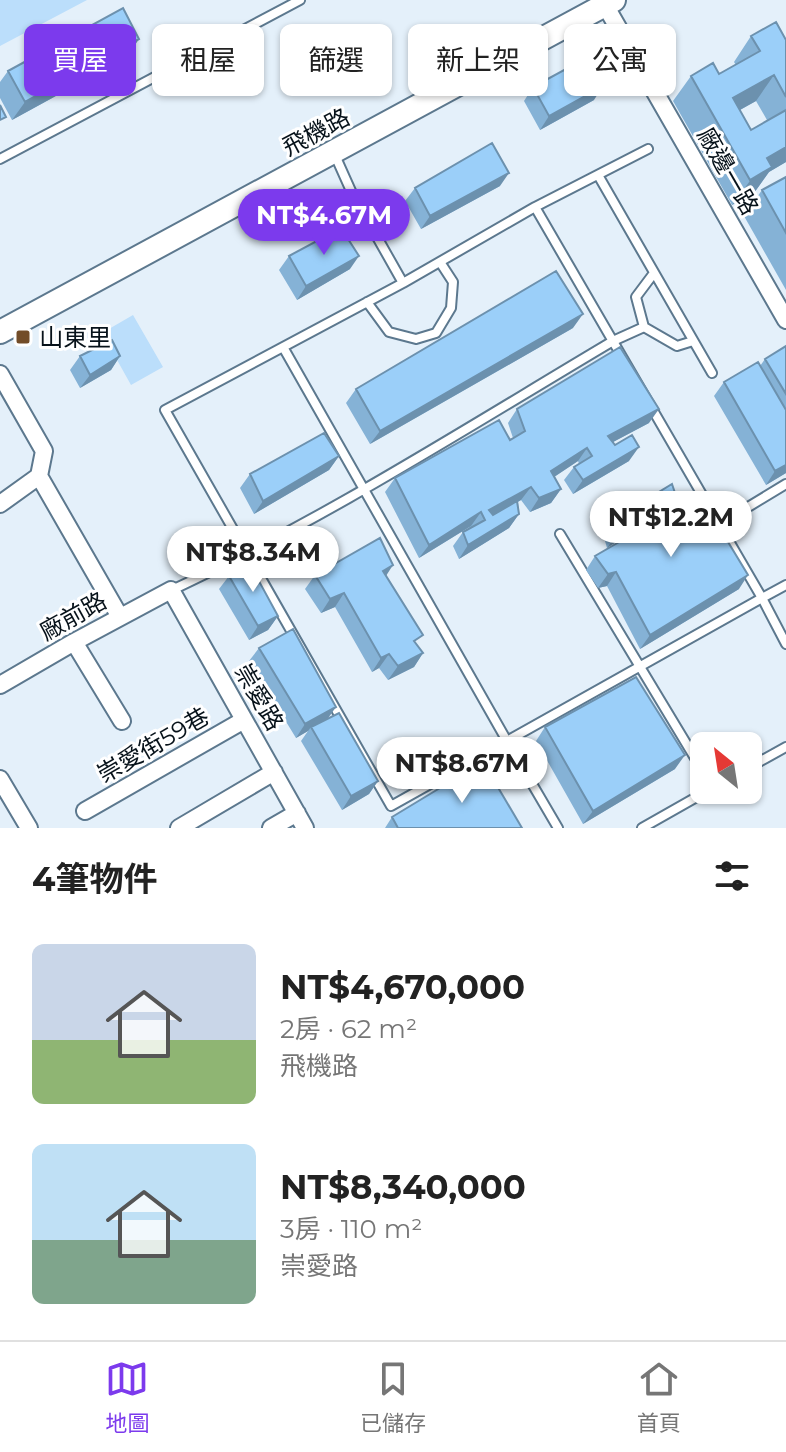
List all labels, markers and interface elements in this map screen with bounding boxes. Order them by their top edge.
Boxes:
chip: 買屋 [24,24,136,96]
chip: 租屋 [152,24,264,96]
chip: 篩選 [280,24,392,96]
chip: 新上架 [408,24,548,96]
chip: 公寓 [564,24,676,96]
street label: 飛機路 [277,102,355,162]
street label: 廠邊一路 [691,122,765,220]
pin: NT$4.67M [241,189,407,257]
text: NT$4.67M [256,199,392,231]
place label: 山東里 [39,323,111,352]
marker: 山東里 [14,328,32,346]
pin: NT$12.2M [588,491,754,559]
text: NT$12.2M [608,501,734,533]
pin: NT$8.34M [170,526,336,594]
text: NT$8.34M [185,536,321,568]
street label: 廠前路 [34,586,112,646]
street label: 崇愛路 [228,659,290,735]
street label: 崇愛街59巷 [92,701,214,789]
north arrow [690,732,762,804]
map controls [690,732,762,804]
pin: NT$8.67M [379,737,545,805]
text: NT$8.67M [395,747,529,779]
icon: filters [710,854,754,898]
text: 4筆物件 [32,858,157,900]
text: NT$4,670,000 [280,966,525,1008]
icon: home [96,976,192,1072]
text: 2房 · 62 m² [280,1013,417,1045]
text: 飛機路 [280,1050,358,1082]
text: NT$8,340,000 [280,1166,526,1208]
icon: home [96,1176,192,1272]
text: 3房 · 110 m² [280,1213,422,1245]
text: 崇愛路 [280,1250,358,1282]
tab: 地圖 [105,1357,149,1437]
tab: 已儲存 [360,1357,426,1437]
tab: 首頁 [637,1357,681,1437]

